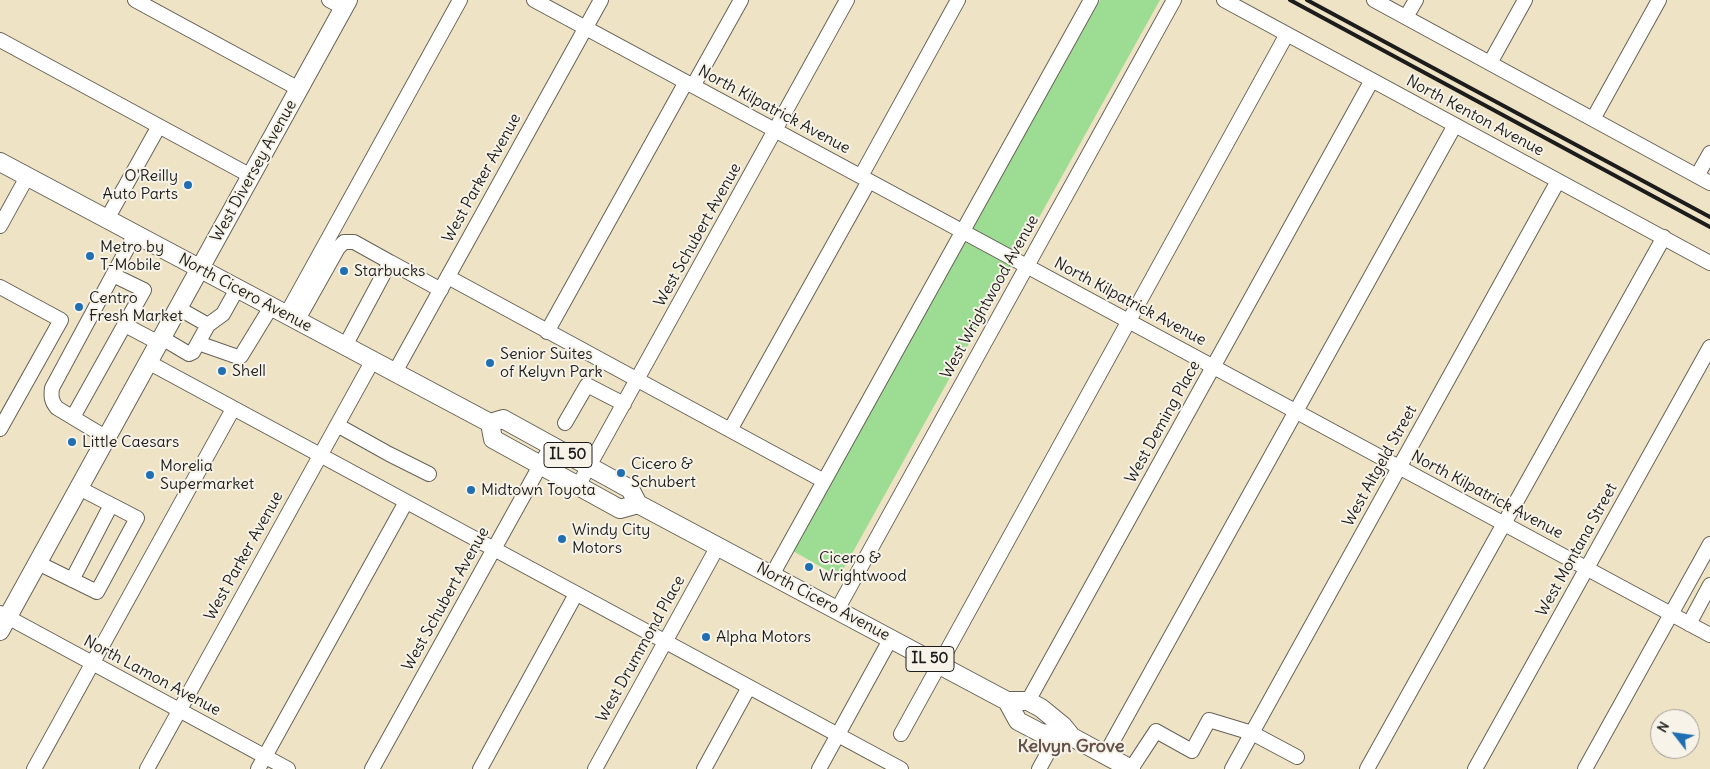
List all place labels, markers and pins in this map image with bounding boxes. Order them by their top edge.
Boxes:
place label: O'Reilly Auto Parts [103,166,178,204]
marker: O'Reilly Auto Parts [182,179,194,191]
place label: Metro by T-Mobile [100,237,164,275]
marker: Metro by T-Mobile [84,250,96,262]
place label: Starbucks [354,261,425,281]
marker: Starbucks [338,265,350,277]
place label: Centro Fresh Market [89,288,183,326]
marker: Centro Fresh Market [73,301,85,313]
place label: Senior Suites of Kelyvn Park [500,344,603,382]
marker: Senior Suites of Kelyvn Park [484,357,496,369]
place label: Shell [232,361,266,381]
marker: Shell [216,365,228,377]
place label: Little Caesars [82,432,179,452]
marker: Little Caesars [66,436,78,448]
place label: Cicero & Schubert [631,454,696,492]
place label: Morelia Supermarket [160,456,254,494]
marker: Cicero & Schubert [615,467,627,479]
marker: Morelia Supermarket [144,469,156,481]
place label: Midtown Toyota [481,480,596,500]
marker: Midtown Toyota [465,484,477,496]
place label: Windy City Motors [572,520,650,558]
marker: Windy City Motors [556,533,568,545]
place label: Cicero & Wrightwood [819,548,907,586]
marker: Cicero & Wrightwood [803,561,815,573]
place label: Alpha Motors [716,627,811,647]
marker: Alpha Motors [700,631,712,643]

